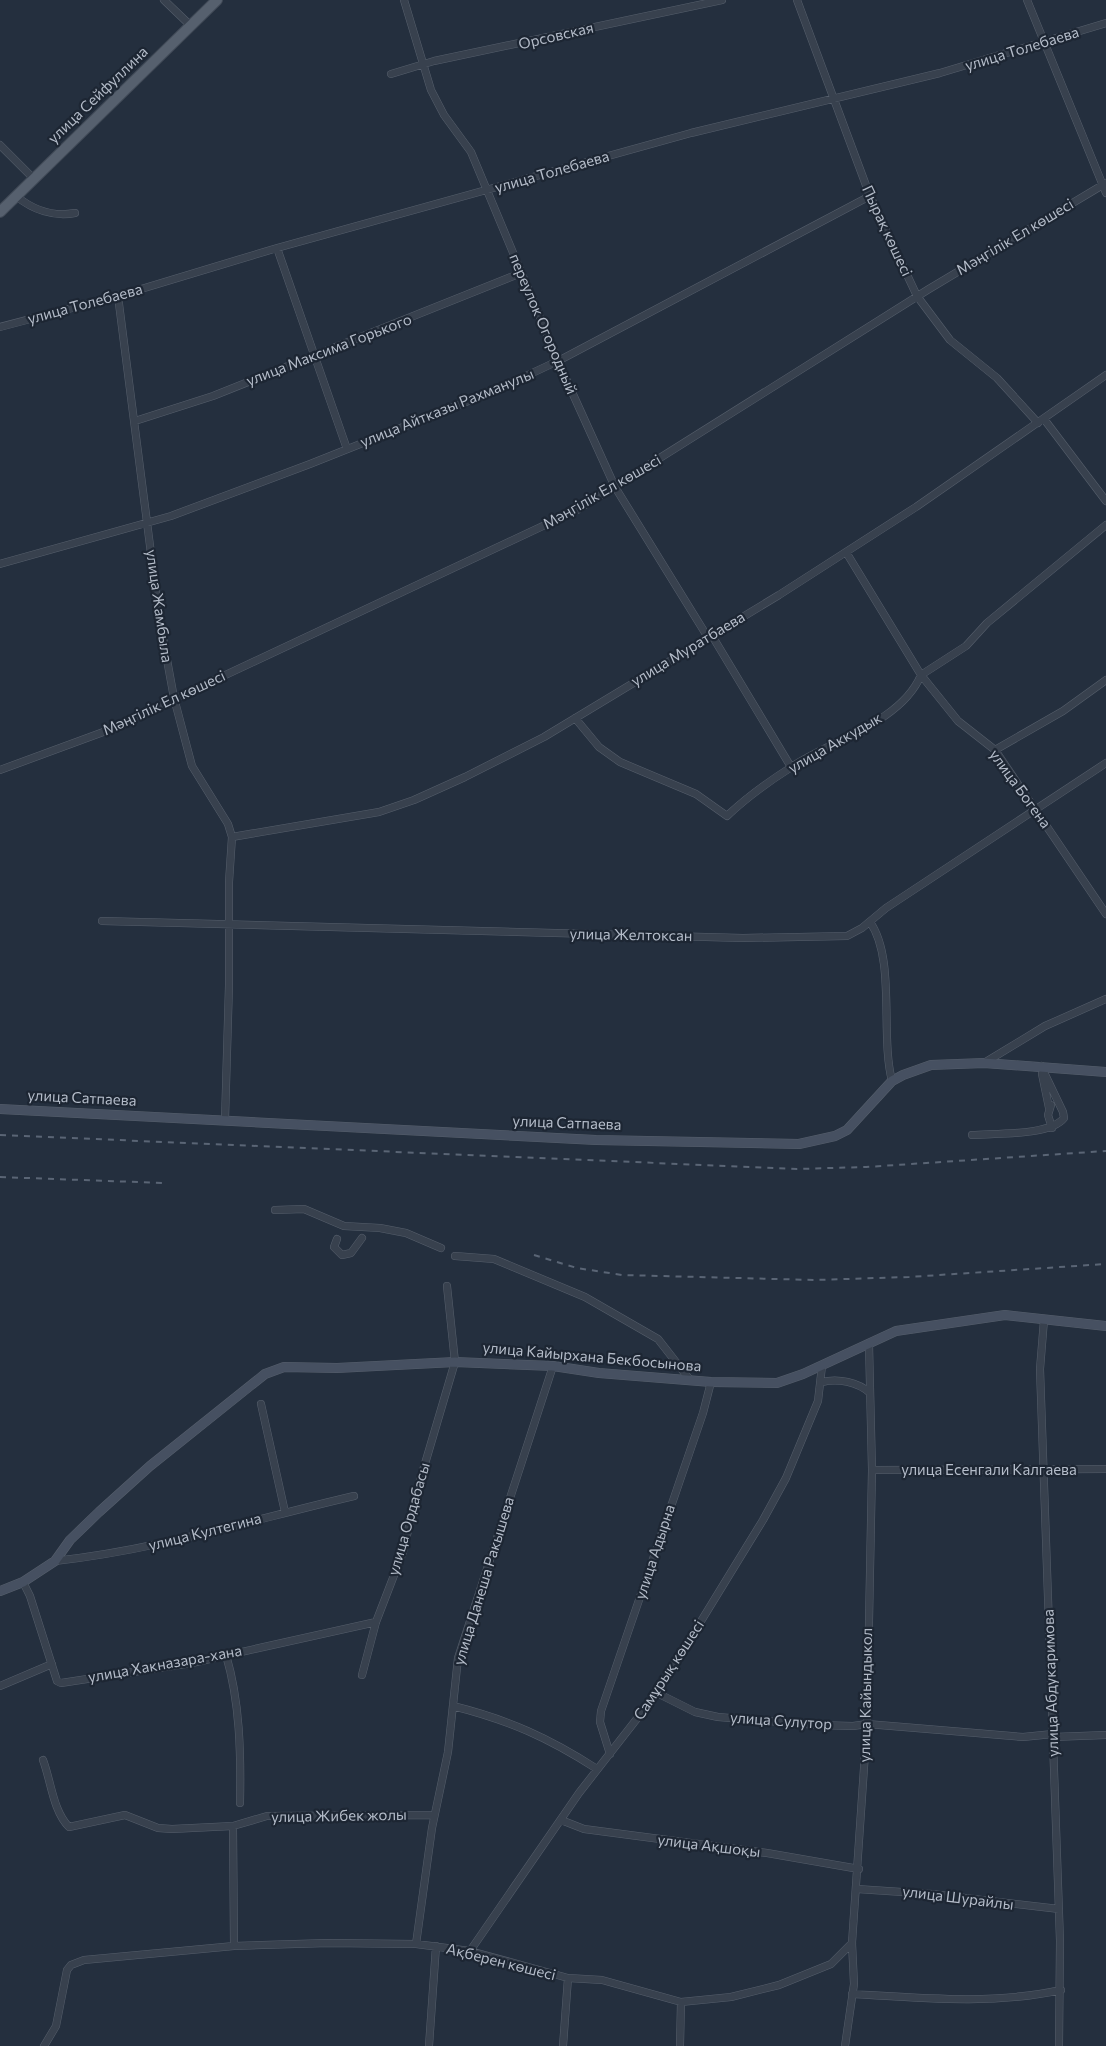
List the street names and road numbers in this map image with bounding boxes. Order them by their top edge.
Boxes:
street label: Орсовская [516,18,595,52]
street label: улица Толебаева [963,22,1081,74]
street label: улица Сейфуллина [44,42,151,147]
street label: улица Толебаева [492,146,611,196]
street label: Пырақ көшесі [859,182,917,279]
street label: Мәңгілік Ел көшесі [953,194,1076,278]
street label: переулок Огородный [506,251,582,397]
street label: улица Толебаева [25,279,144,327]
street label: улица Максима Горького [243,309,414,389]
street label: улица Айтказы Рахманулы [357,364,536,450]
street label: Мәңгілік Ел көшесі [539,450,664,532]
street label: улица Жамбыла [143,548,177,664]
street label: улица Муратбаева [627,607,748,689]
street label: Мәңгілік Ел көшесі [99,666,228,738]
street label: улица Аккудык [784,708,885,776]
street label: улица Богена [986,746,1055,831]
street label: улица Желтоксан [569,924,693,944]
street label: улица Сатпаева [27,1085,137,1109]
street label: улица Сатпаева [512,1111,622,1133]
street label: улица Кайырхана Бекбосынова [482,1337,702,1375]
street label: улица Ордабасы [383,1460,433,1577]
street label: улица Есенгали Калгаева [901,1460,1077,1478]
street label: улица Данеша Ракышева [449,1494,517,1667]
street label: улица Адырна [630,1502,678,1602]
street label: улица Култегина [146,1508,263,1554]
street label: улица Абдукаримова [1038,1609,1062,1757]
street label: Самұрық көшесі [629,1616,707,1723]
street label: улица Кайындыкол [855,1628,875,1762]
street label: улица Хакназара-хана [87,1641,243,1685]
street label: улица Сулутор [729,1707,833,1733]
street label: улица Жибек жолы [271,1805,407,1825]
street label: улица Ақшоқы [657,1830,762,1860]
street label: улица Шурайлы [901,1881,1015,1913]
street label: Ақберен көшесі [445,1939,558,1983]

